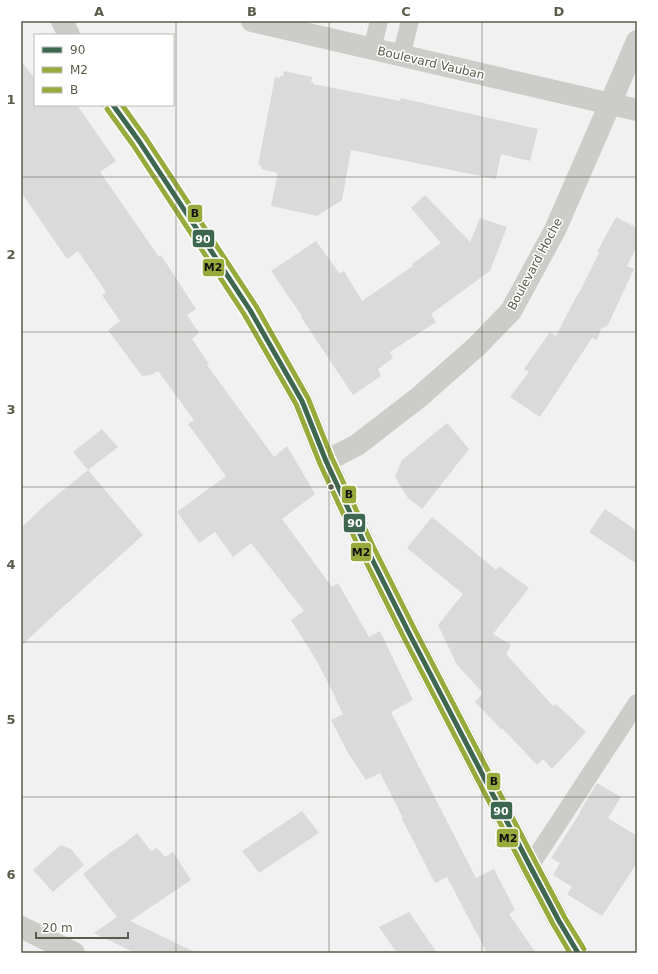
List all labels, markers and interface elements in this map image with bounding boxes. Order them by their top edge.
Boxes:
text: A [94,4,104,19]
text: B [247,4,257,19]
text: C [401,4,411,19]
text: D [554,4,565,19]
legend [34,34,174,106]
text: 90 [70,43,85,57]
street label: Boulevard Vauban [376,44,486,82]
text: M2 [70,63,88,77]
text: B [70,83,78,97]
text: 1 [6,92,16,107]
line badge: B [187,204,203,223]
text: B [191,207,199,220]
street label: Boulevard Hoche [505,215,565,313]
line badge: 90 [192,229,215,248]
text: 90 [195,233,211,246]
text: 2 [6,247,16,262]
line badge: M2 [202,258,225,277]
text: M2 [204,261,222,274]
text: 3 [6,402,16,417]
unlabelled marker [326,482,336,492]
line badge: B [341,485,357,504]
text: B [345,488,353,501]
line badge: 90 [343,513,366,533]
text: 90 [347,517,363,530]
line badge: M2 [350,542,372,562]
text: M2 [352,546,370,559]
text: 4 [6,557,16,572]
text: 5 [6,712,16,727]
line badge: B [486,772,501,791]
text: B [490,775,498,788]
line badge: 90 [490,801,513,820]
text: 90 [493,805,509,818]
line badge: M2 [496,828,519,848]
text: M2 [499,832,517,845]
text: 6 [6,867,16,882]
scale bar [36,914,128,940]
text: 20 m [42,921,73,935]

